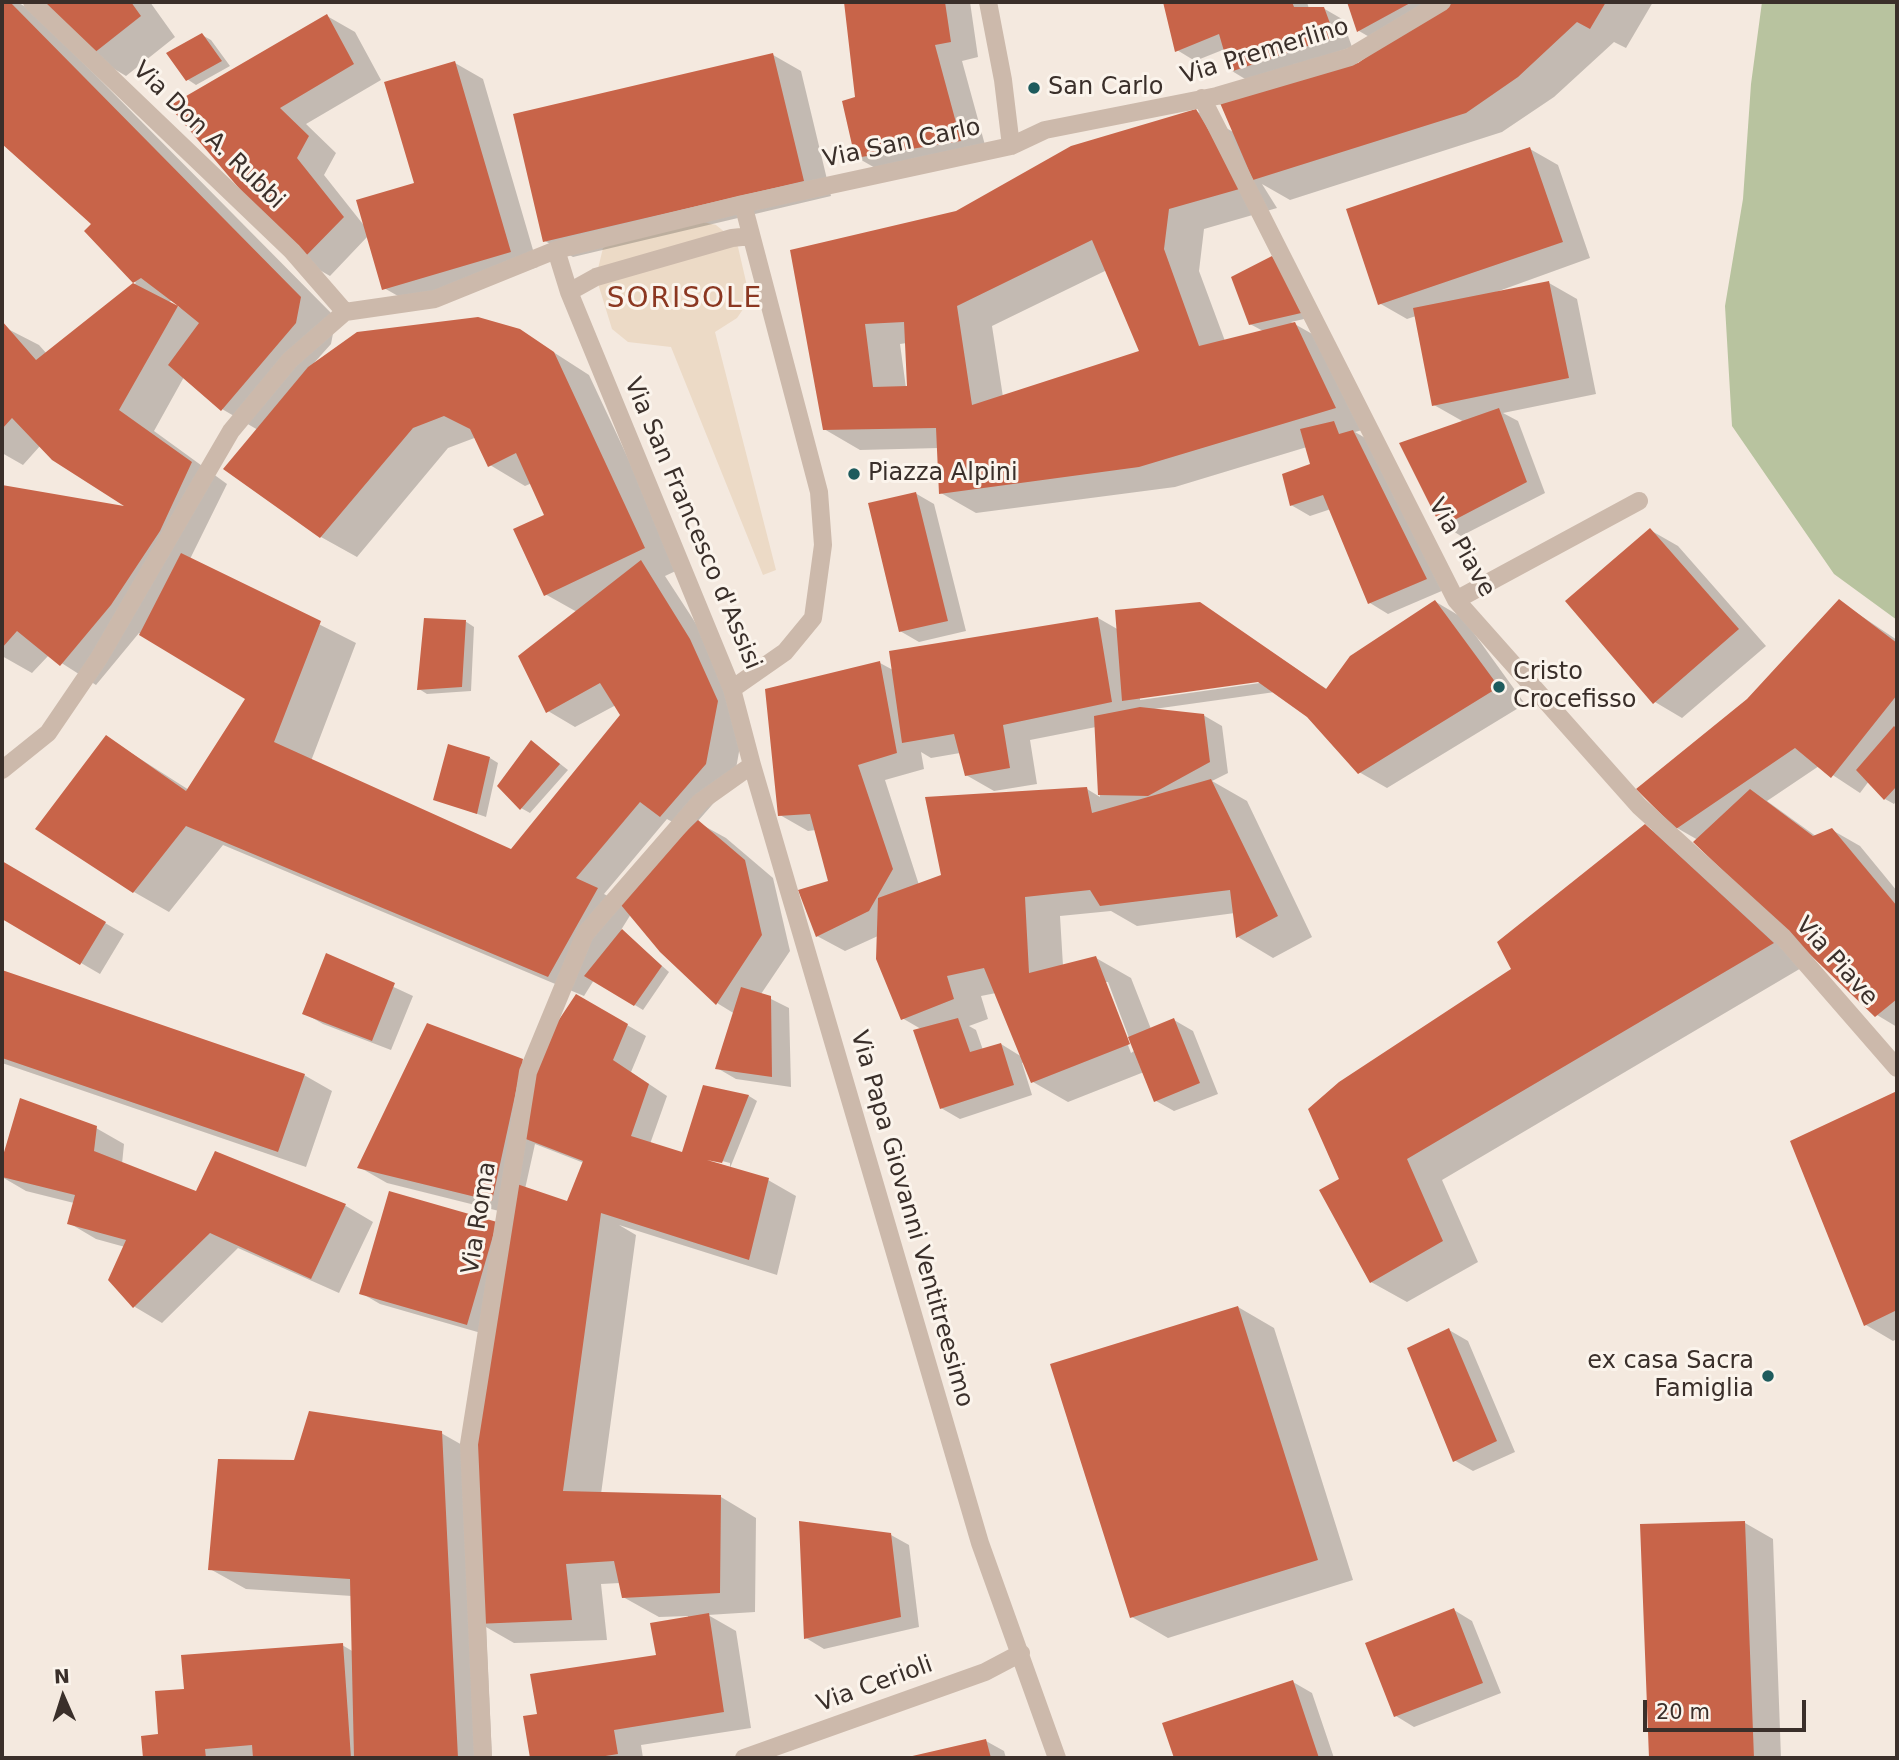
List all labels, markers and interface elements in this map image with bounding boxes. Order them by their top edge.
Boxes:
street label: Via Premerlino [1177,13,1353,91]
street label: Via Don A. Rubbi [126,56,290,216]
place label: San Carlo [1048,74,1163,102]
marker: San Carlo [1026,80,1042,96]
street label: Via San Carlo [821,113,983,175]
district label: SORISOLE [608,283,762,317]
street label: Via San Francesco d'Assisi [617,374,767,674]
place label: Piazza Alpini [868,460,1018,488]
marker: Piazza Alpini [846,466,862,482]
street label: Via Piave [1421,494,1501,602]
place label: Cristo Crocefisso [1513,659,1637,715]
marker: Cristo Crocefisso [1491,679,1507,695]
street label: Via Piave [1789,912,1883,1012]
street label: Via Papa Giovanni Ventitreesimo [843,1027,979,1411]
street label: Via Roma [457,1160,503,1276]
place label: ex casa Sacra Famiglia [1587,1348,1754,1404]
marker: ex casa Sacra Famiglia [1760,1368,1776,1384]
street label: Via Cerioli [813,1651,937,1719]
north arrow [28,1662,98,1732]
text: N [53,1665,70,1687]
scale bar [1647,1686,1810,1730]
text: 20 m [1656,1700,1710,1724]

